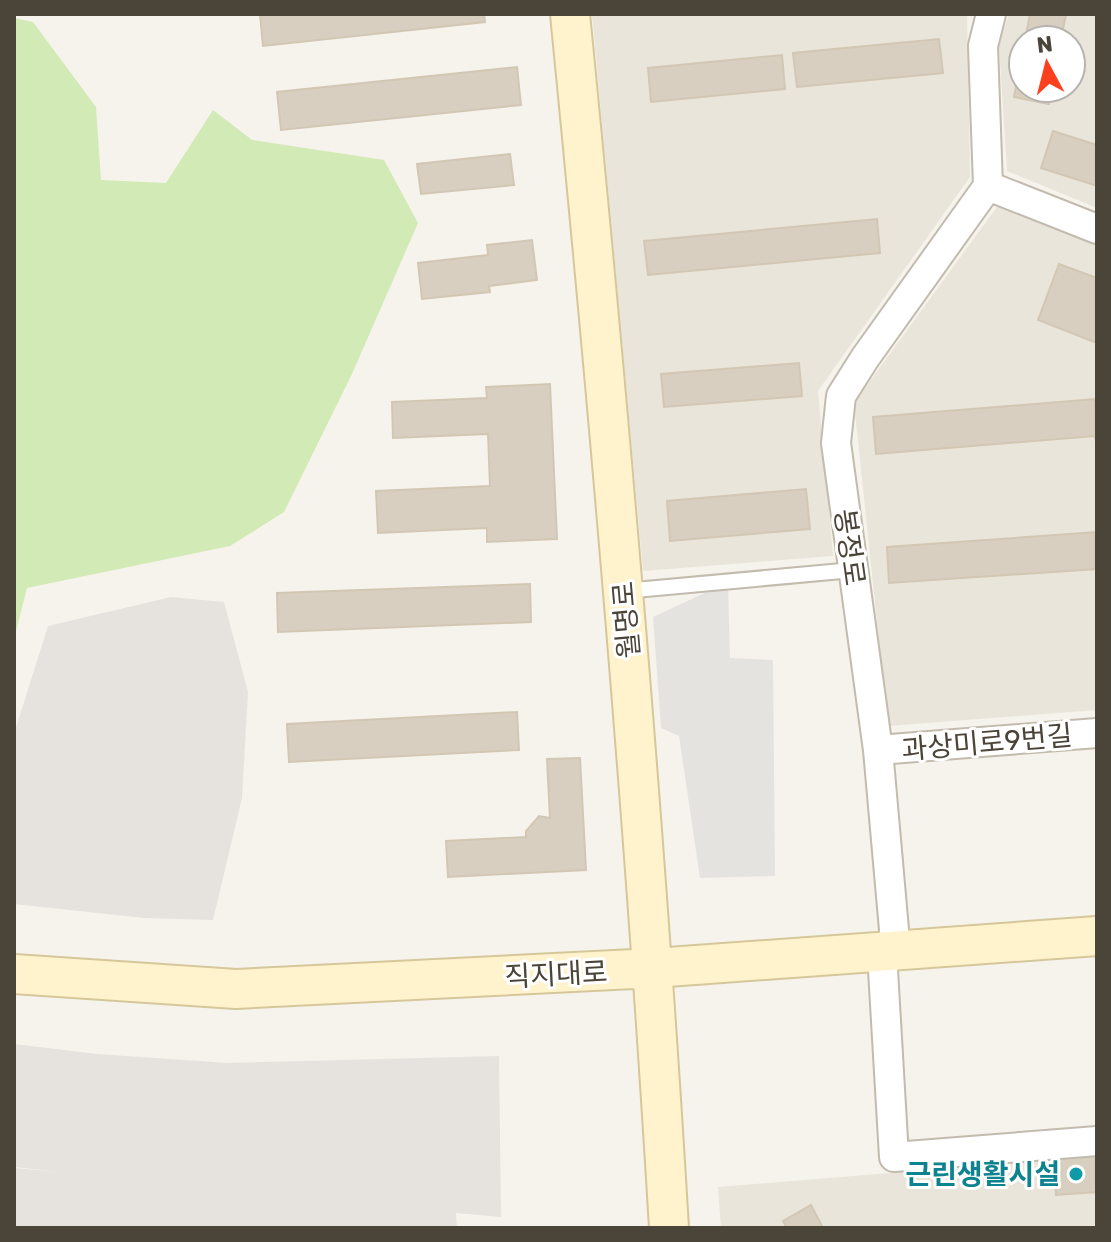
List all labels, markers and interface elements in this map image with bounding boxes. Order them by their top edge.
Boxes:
north arrow [1007,24,1087,104]
text: N [1035,30,1054,59]
street label: 봉정로 [828,507,871,588]
street label: 월명로 [607,580,646,660]
street label: 과상미로9번길 [900,719,1074,766]
street label: 직지대로 [504,955,608,994]
place label: 근린생활시설 [905,1158,1060,1191]
marker: 근린생활시설 [1067,1165,1085,1183]

